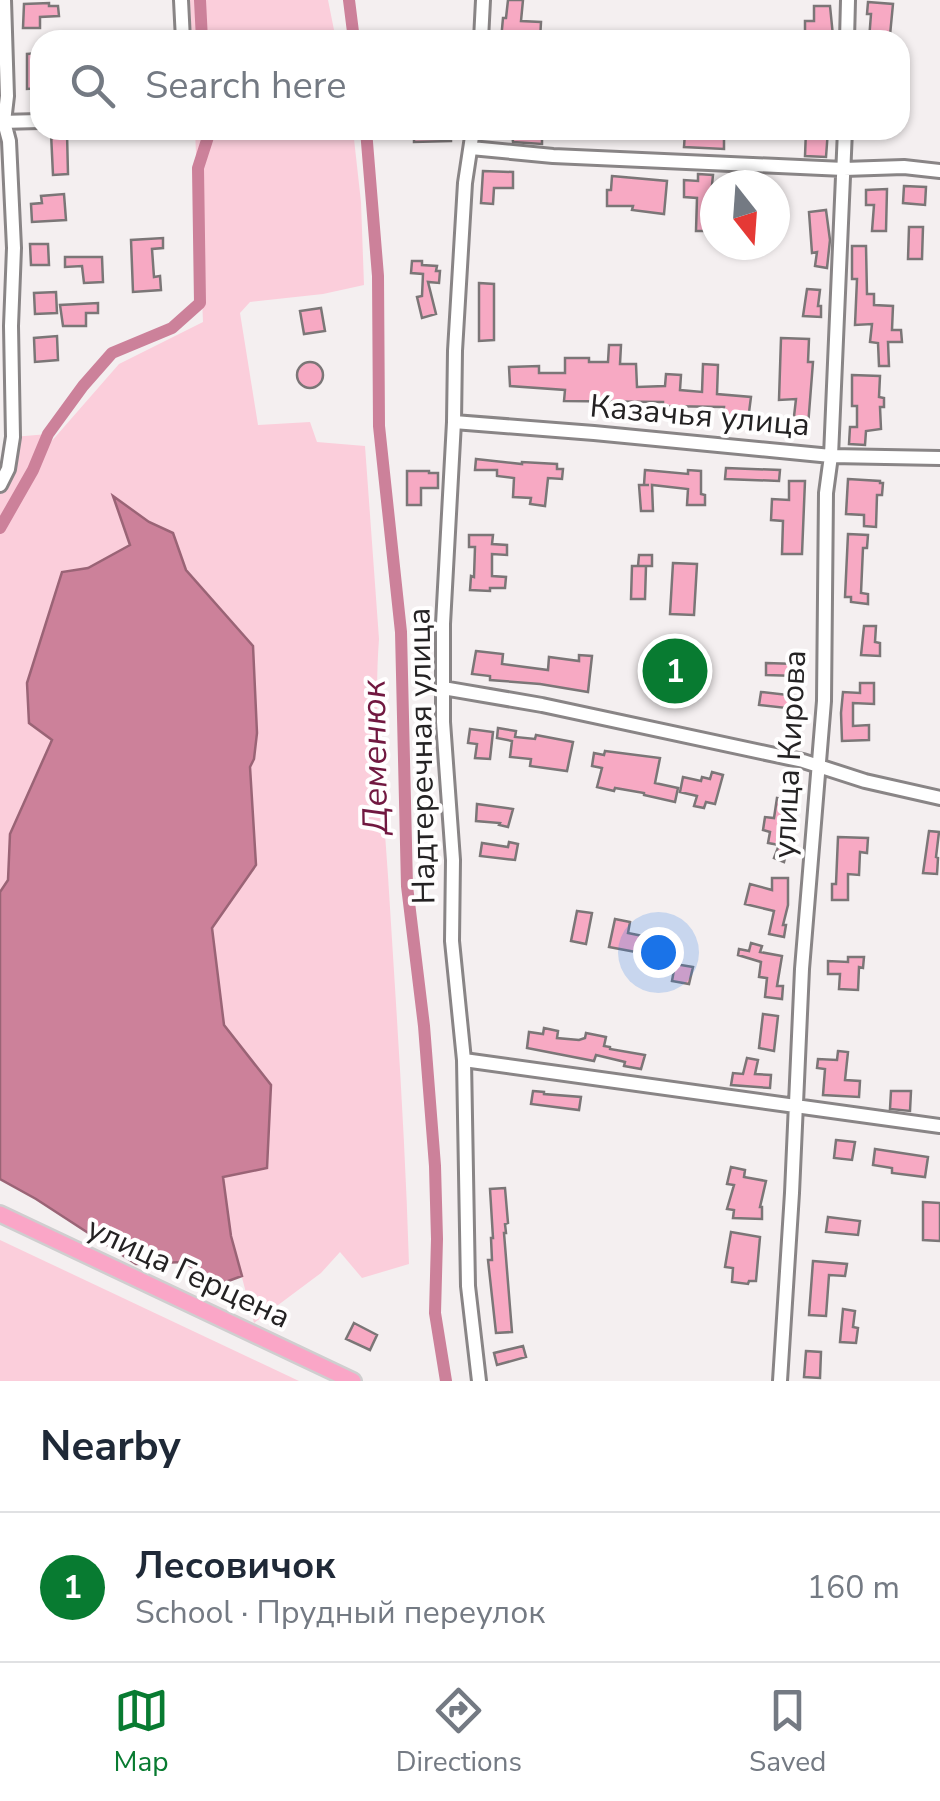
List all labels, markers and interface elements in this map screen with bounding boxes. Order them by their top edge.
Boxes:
search box [30,30,910,140]
icon: search [65,58,120,113]
text: Search here [145,60,346,111]
north arrow [700,170,790,260]
street label: Казачья улица [588,384,812,447]
street label: Надтеречная улица [397,607,446,905]
pin: 1 [642,634,708,708]
street label: улица Кирова [763,649,816,859]
water label: Деменюк [350,679,399,836]
your location [633,927,684,978]
street label: улица Герцена [80,1207,297,1338]
text: Nearby [40,1418,181,1475]
text: Лесовичок [135,1540,336,1591]
text: 1 [63,1566,82,1609]
text: 160 m [807,1566,900,1609]
text: School · Прудный переулок [135,1591,545,1634]
tab: Map [114,1683,169,1781]
tab: Directions [396,1683,522,1781]
tab: Saved [749,1683,826,1781]

